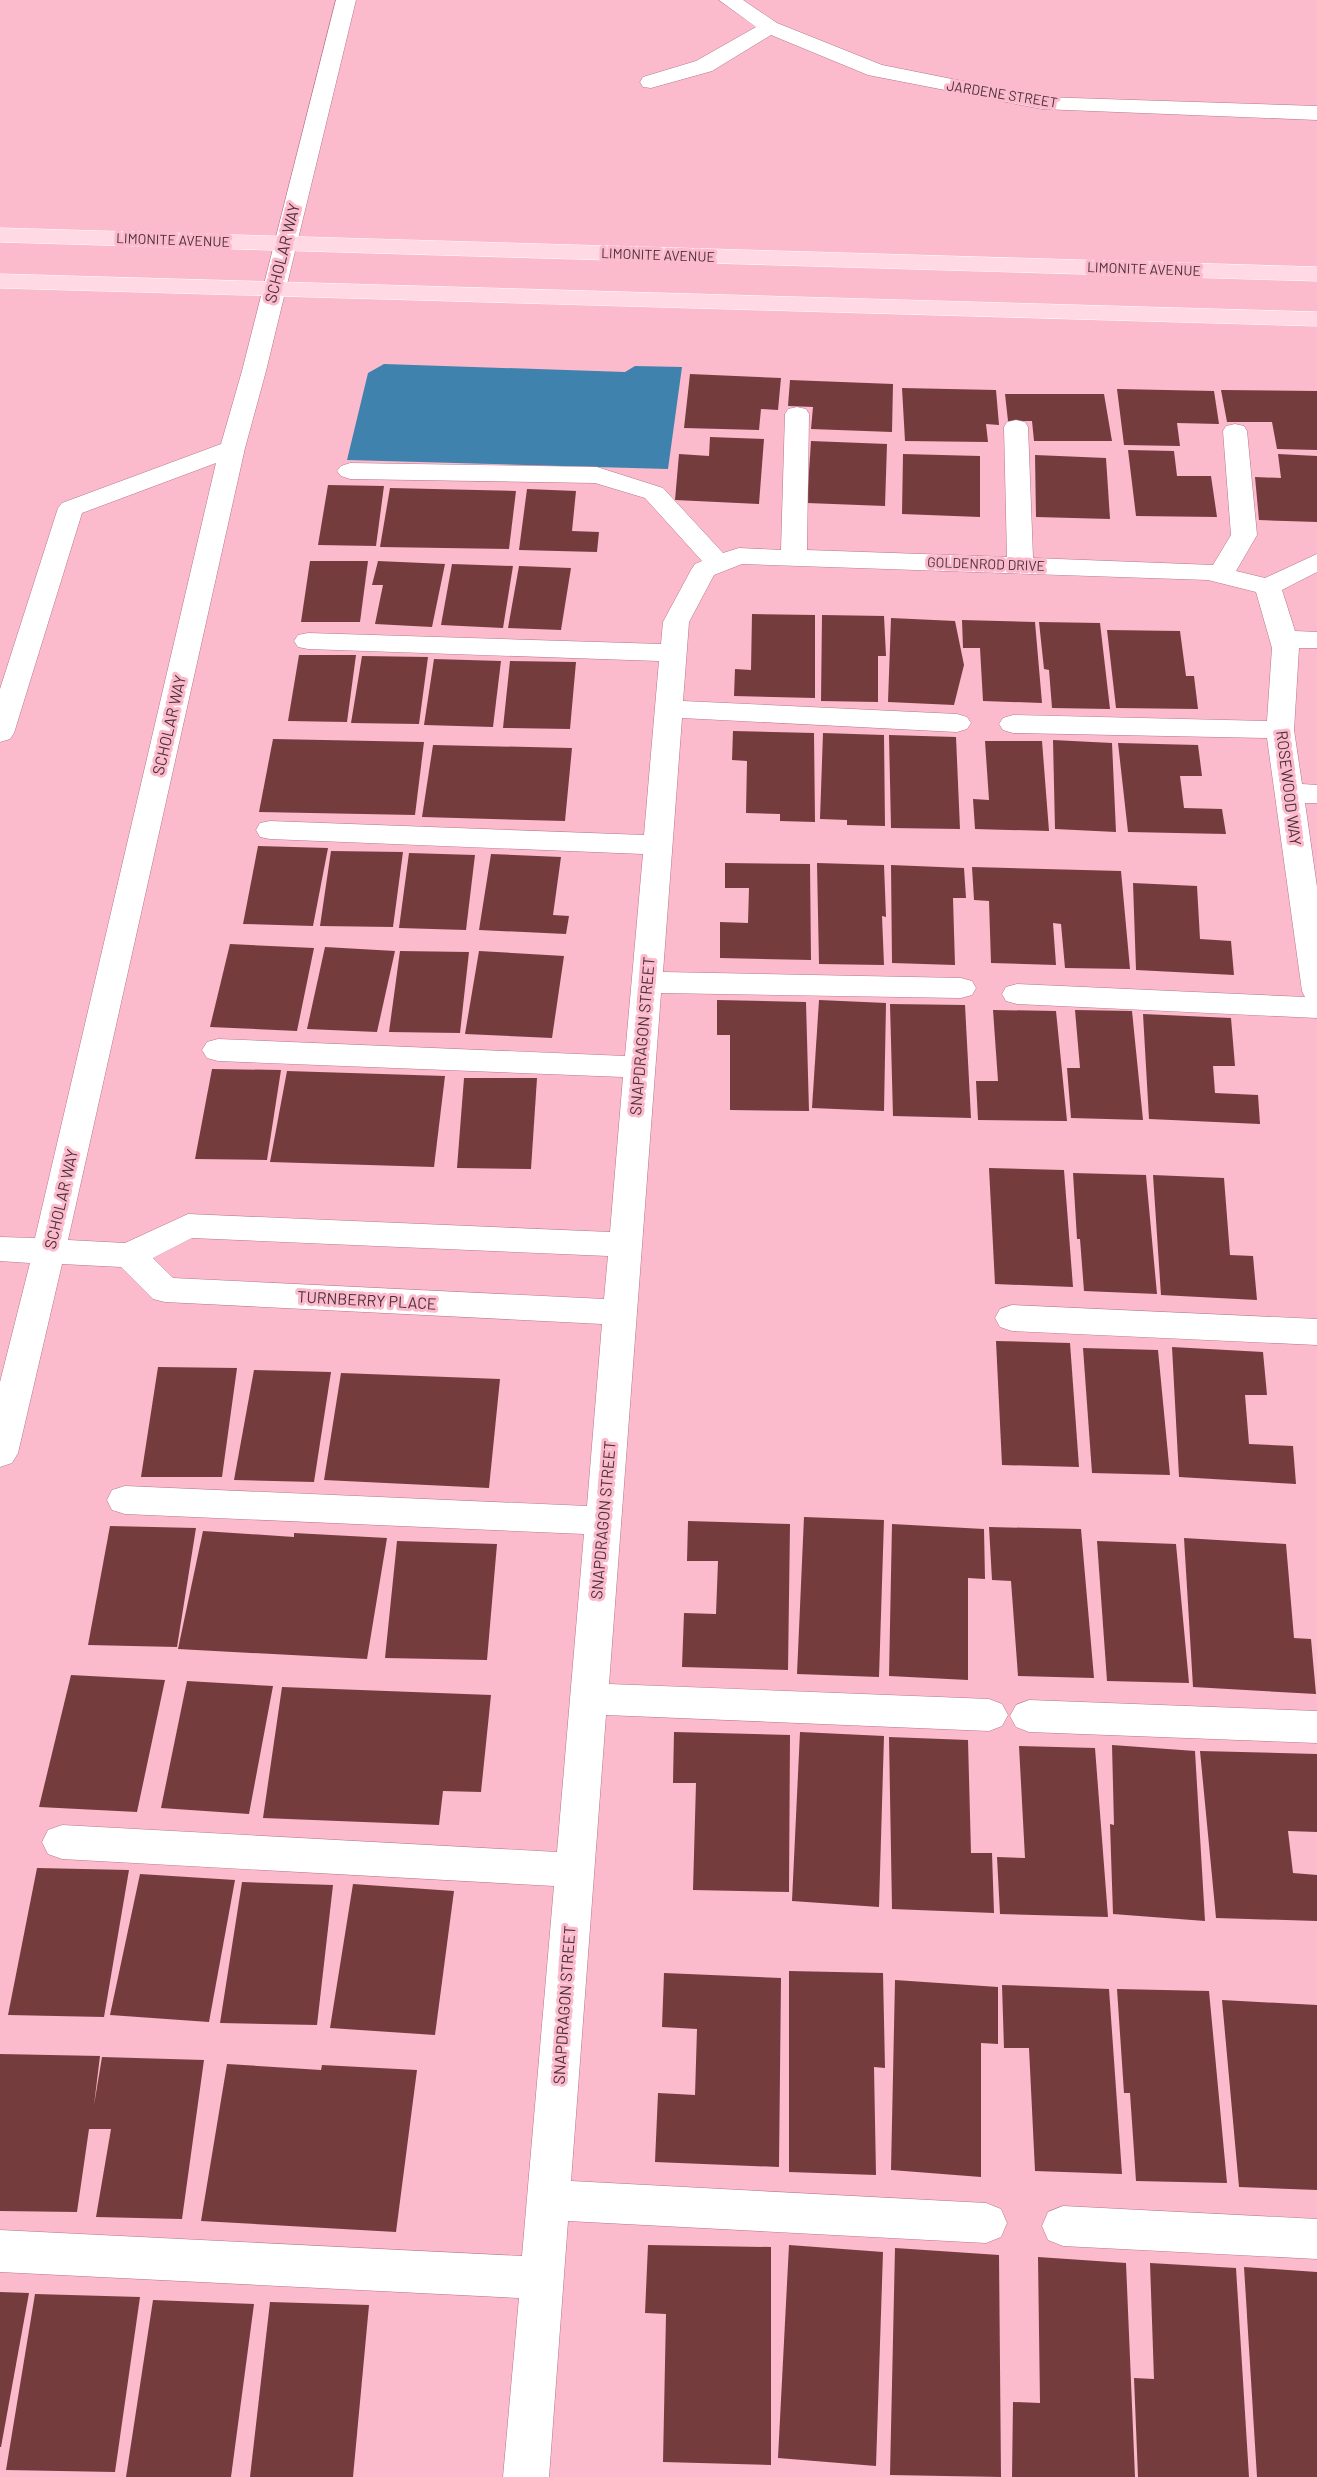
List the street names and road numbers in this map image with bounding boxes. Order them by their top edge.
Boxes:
street label: JARDENE STREET [945,76,1059,111]
street label: SCHOLAR WAY [260,201,303,305]
street label: LIMONITE AVENUE [116,229,230,250]
street label: LIMONITE AVENUE [601,244,715,265]
street label: LIMONITE AVENUE [1087,258,1201,279]
street label: GOLDENROD DRIVE [927,553,1045,574]
street label: SCHOLAR WAY [148,673,189,777]
street label: ROSEWOOD WAY [1273,729,1306,847]
street label: SNAPDRAGON STREET [625,956,658,1116]
street label: SCHOLAR WAY [40,1147,81,1251]
street label: TURNBERRY PLACE [297,1286,437,1313]
street label: SNAPDRAGON STREET [586,1440,619,1600]
street label: SNAPDRAGON STREET [548,1925,579,2085]

